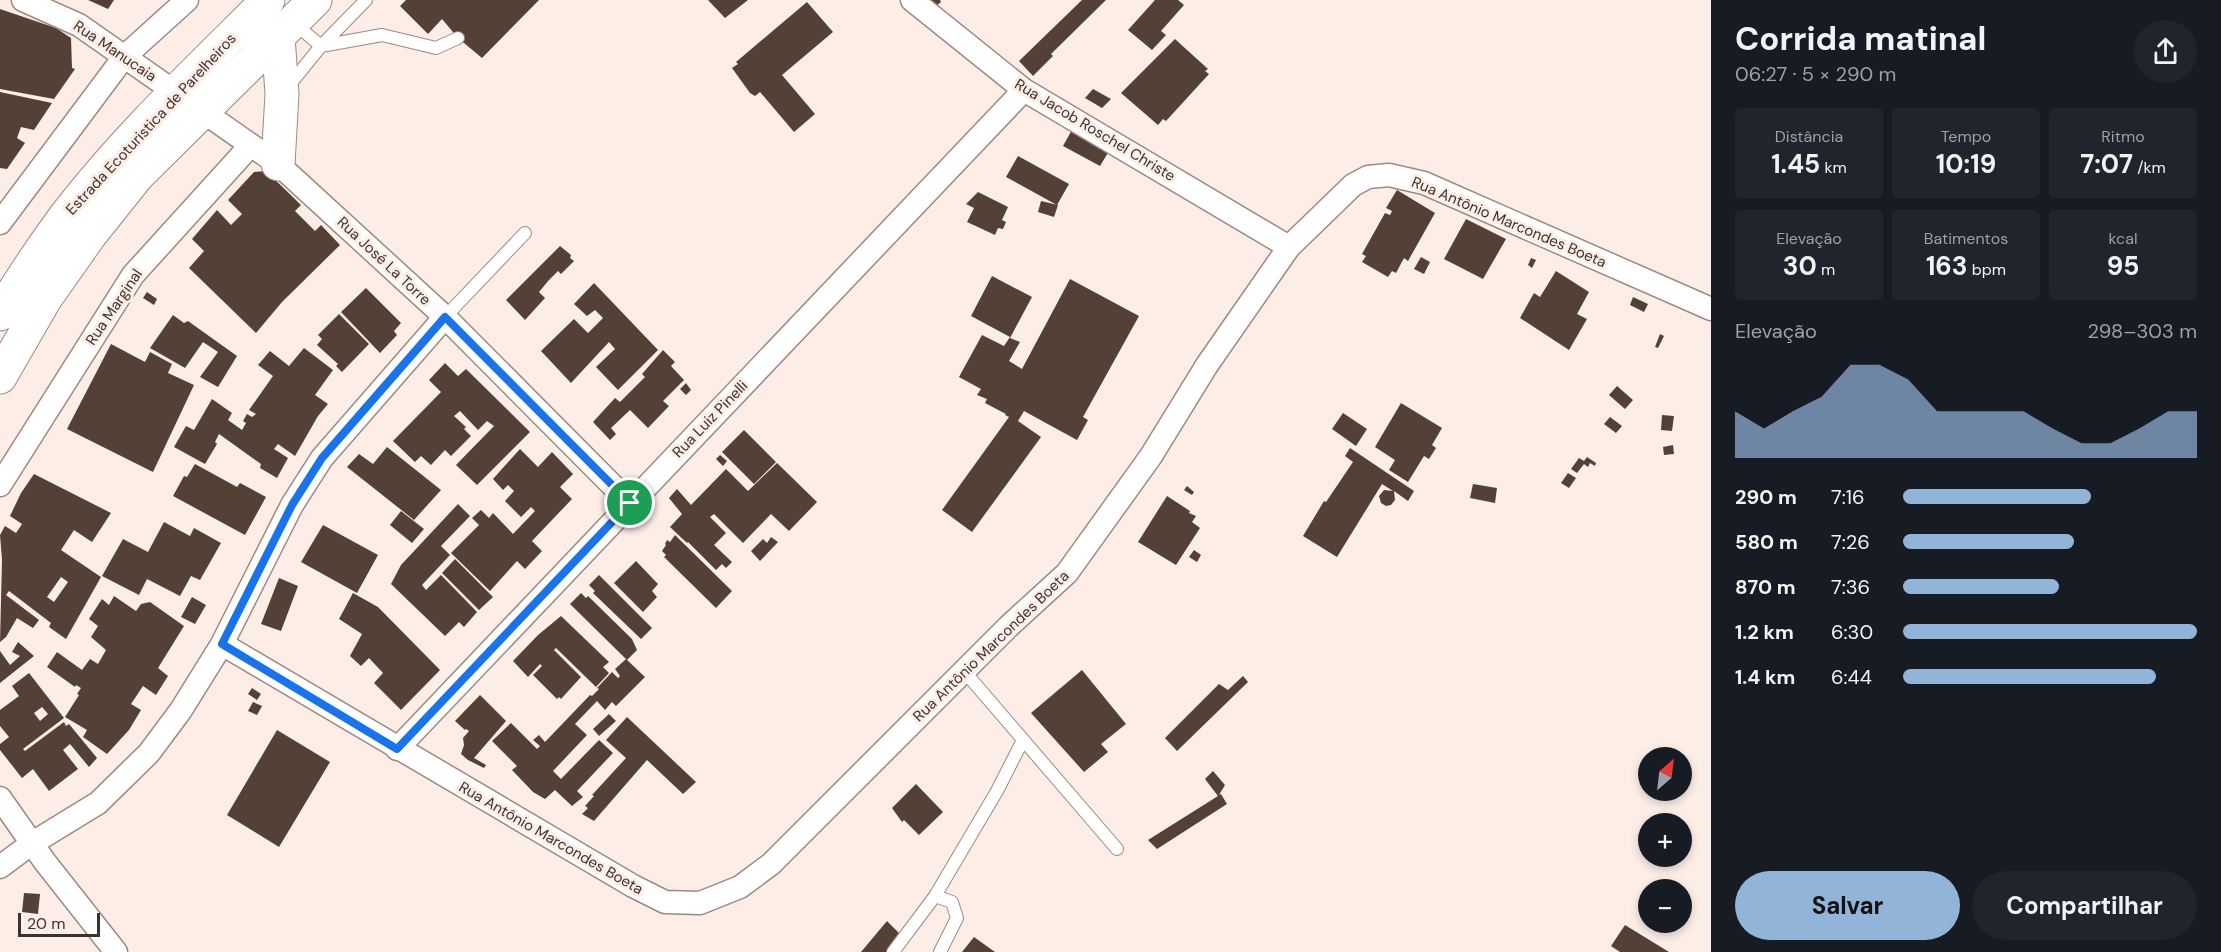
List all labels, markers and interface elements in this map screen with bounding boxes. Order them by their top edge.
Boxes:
street label: Rua Manucaia [70,16,160,86]
text: Corrida matinal [1735,17,1986,60]
button: share [2134,20,2197,83]
street label: Estrada Ecoturistica de Parelheiros [61,29,241,219]
text: 06:27 · 5 × 290 m [1735,61,1896,87]
street label: Rua Jacob Roschel Christe [1011,74,1179,186]
text: Distância [1775,126,1843,147]
text: Tempo [1941,126,1991,147]
text: Ritmo [2101,126,2145,147]
text: 1.45 [1771,147,1820,181]
text: 10:19 [1936,147,1996,181]
text: 7:07 [2080,147,2133,181]
text: km [1820,157,1847,178]
text: /km [2133,157,2166,178]
street label: Rua Antônio Marcondes Boeta [1409,172,1609,272]
street label: Rua José La Torre [333,212,435,310]
text: Elevação [1776,228,1842,249]
text: Batimentos [1924,228,2008,249]
text: kcal [2109,228,2137,249]
text: 30 [1783,249,1817,283]
text: 163 [1926,249,1968,283]
text: 95 [2107,249,2139,283]
text: m [1817,259,1835,280]
text: bpm [1968,259,2006,280]
street label: Rua Marginal [81,265,147,349]
text: Elevação [1735,318,1817,344]
text: 298–303 m [2087,318,2197,344]
street label: Rua Luiz Pinelli [668,376,752,462]
pin [604,477,655,528]
text: 290 m [1735,484,1797,510]
text: 7:16 [1831,484,1865,510]
icon: arrive [613,486,646,519]
text: 580 m [1735,529,1798,555]
text: 7:26 [1831,529,1870,555]
street label: Rua Antônio Marcondes Boeta [909,566,1073,726]
text: 870 m [1735,574,1796,600]
text: 7:36 [1831,574,1870,600]
text: 1.2 km [1735,619,1794,645]
text: 6:30 [1831,619,1873,645]
text: 1.4 km [1735,664,1795,690]
text: 6:44 [1831,664,1872,690]
north arrow [1638,747,1692,801]
map controls [1638,747,1692,933]
street label: Rua Antônio Marcondes Boeta [455,777,647,899]
button: + [1638,813,1692,867]
button: Salvar [1735,871,1960,940]
button: Compartilhar [1972,871,2197,940]
button: − [1638,879,1692,933]
scale bar [18,910,100,938]
text: 20 m [27,913,66,934]

